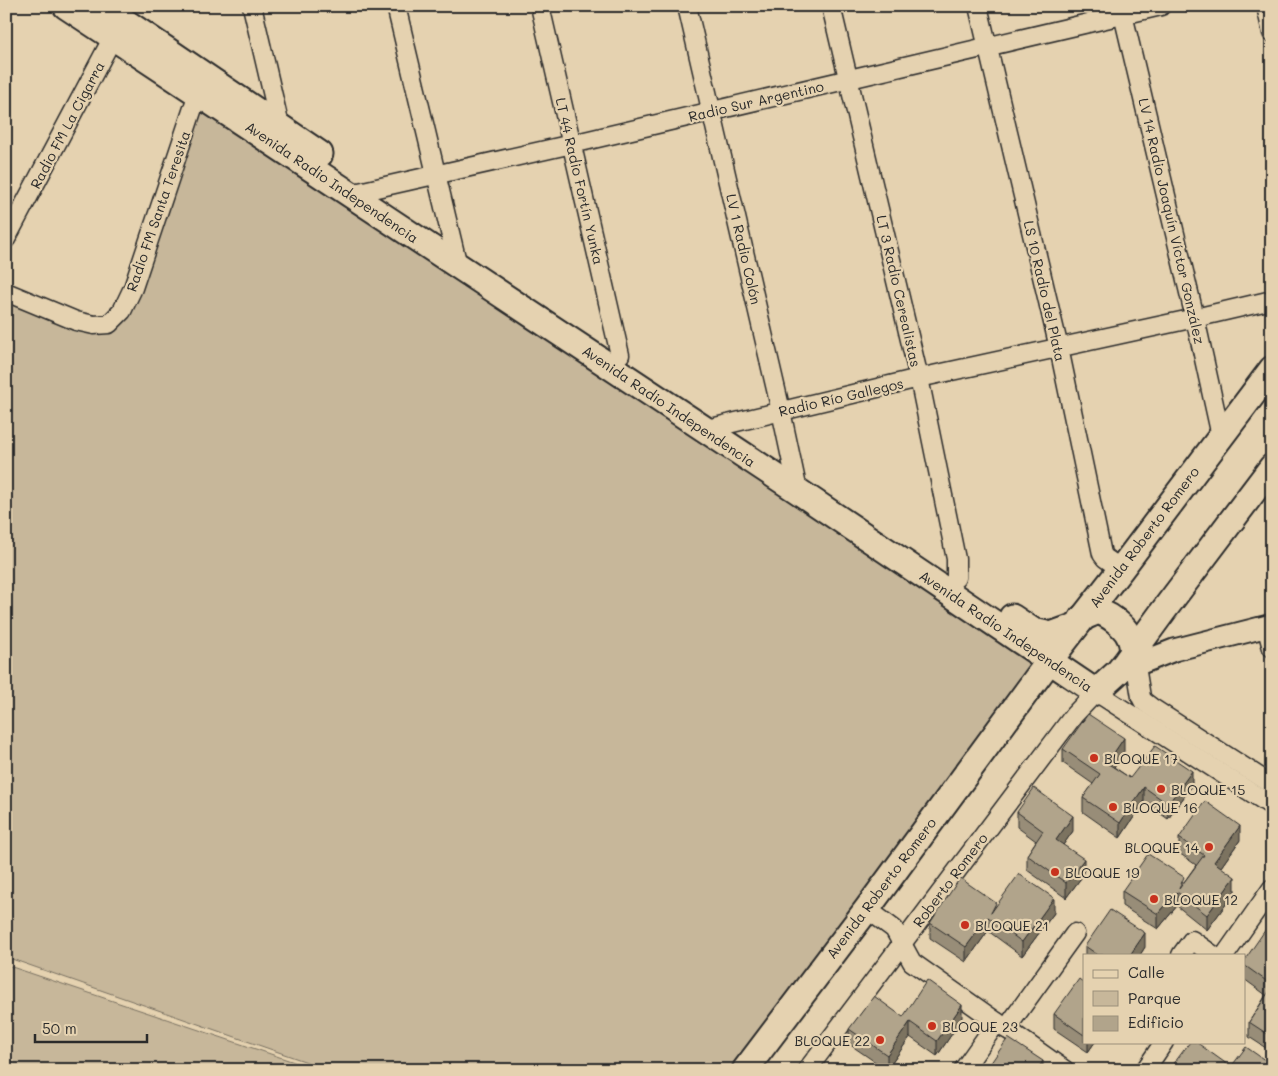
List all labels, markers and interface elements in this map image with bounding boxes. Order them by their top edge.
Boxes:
street label: Radio FM La Cigarra [25,58,109,192]
street label: Radio Sur Argentino [686,76,826,126]
street label: LT 44 Radio Fortín Yunka [552,96,608,266]
street label: LV 14 Radio Joaquín Víctor González [1134,96,1210,346]
street label: Avenida Radio Independencia [242,117,422,247]
street label: Radio FM Santa Teresita [122,128,194,294]
street label: LV 1 Radio Colón [722,192,766,306]
street label: LT 3 Radio Cerealistas [872,213,926,369]
street label: LS 10 Radio del Plata [1020,219,1070,363]
street label: Avenida Radio Independencia [579,341,759,471]
street label: Radio Río Gallegos [777,373,905,421]
street label: Avenida Roberto Romero [1085,463,1203,611]
street label: Avenida Radio Independencia [916,566,1096,696]
place label: BLOQUE 17 [1104,749,1178,768]
marker: BLOQUE 17 [1088,752,1100,764]
place label: BLOQUE 15 [1171,780,1245,799]
marker: BLOQUE 15 [1155,783,1167,795]
place label: BLOQUE 16 [1123,798,1198,817]
marker: BLOQUE 16 [1107,801,1119,813]
street label: Avenida Roberto Romero [822,814,940,962]
street label: Roberto Romero [908,829,992,931]
place label: BLOQUE 14 [1125,838,1200,857]
marker: BLOQUE 14 [1203,841,1215,853]
place label: BLOQUE 19 [1065,863,1139,882]
marker: BLOQUE 19 [1049,866,1061,878]
place label: BLOQUE 12 [1164,890,1238,909]
marker: BLOQUE 12 [1148,893,1160,905]
place label: BLOQUE 21 [975,916,1049,935]
marker: BLOQUE 21 [959,919,971,931]
legend [1083,954,1246,1044]
text: Calle [1128,962,1165,982]
text: Parque [1128,988,1181,1008]
scale bar [35,1011,148,1043]
text: Edificio [1128,1012,1184,1032]
place label: BLOQUE 23 [942,1017,1018,1036]
text: 50 m [42,1018,77,1038]
marker: BLOQUE 23 [926,1020,938,1032]
place label: BLOQUE 22 [794,1031,870,1050]
marker: BLOQUE 22 [874,1034,886,1046]

